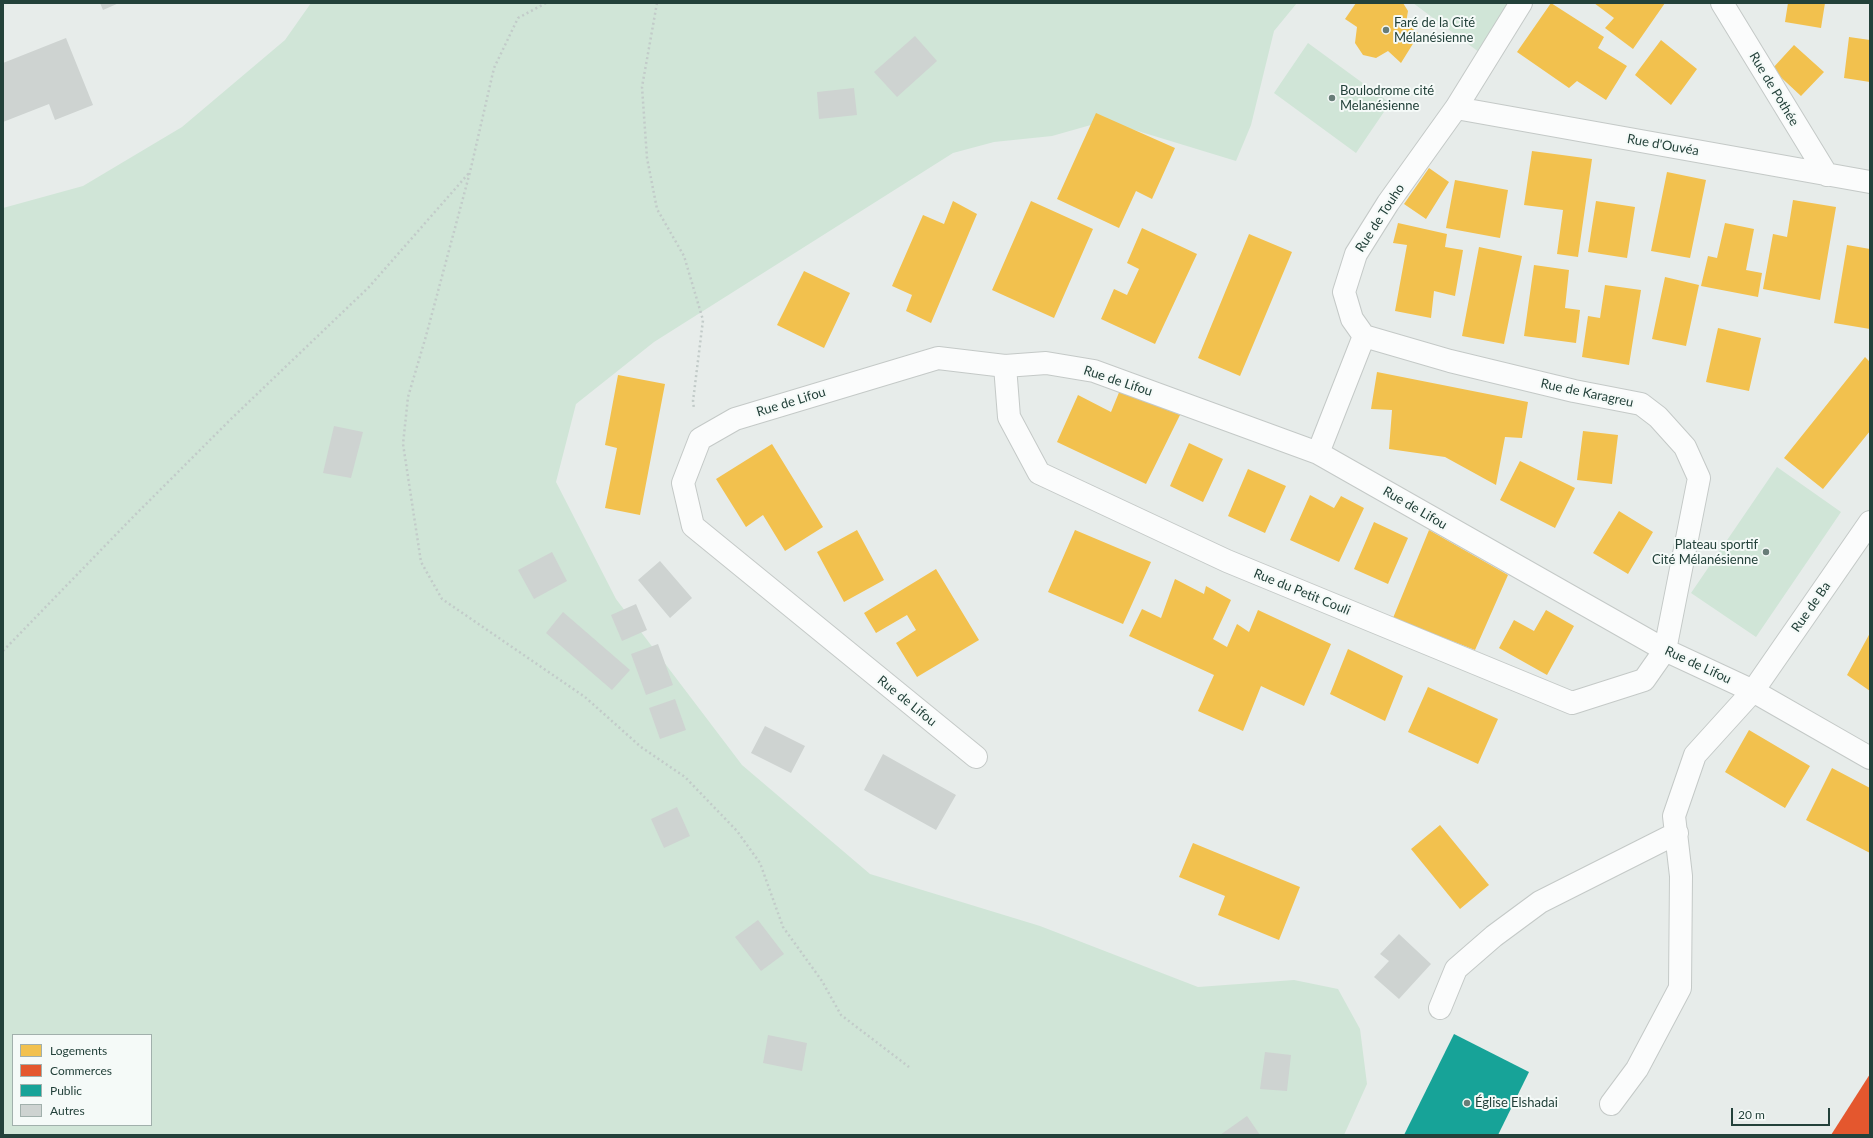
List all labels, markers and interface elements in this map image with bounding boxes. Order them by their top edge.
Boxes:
place label: Faré de la Cité Mélanésienne [1394,15,1475,46]
marker: Faré de la Cité Mélanésienne [1381,25,1391,35]
street label: Rue de Pothée [1746,49,1802,129]
place label: Boulodrome cité Melanésienne [1340,83,1434,114]
marker: Boulodrome cité Melanésienne [1327,93,1337,103]
street label: Rue d'Ouvéa [1626,131,1700,159]
street label: Rue de Touho [1352,181,1408,255]
street label: Rue de Lifou [1082,363,1154,399]
street label: Rue de Karagreu [1539,376,1635,410]
street label: Rue de Lifou [755,384,827,420]
street label: Rue de Lifou [1380,483,1450,533]
place label: Plateau sportif Cité Mélanésienne [1652,537,1758,568]
marker: Plateau sportif Cité Mélanésienne [1761,547,1771,557]
street label: Rue du Petit Couli [1251,566,1353,618]
street label: Rue de Ba [1788,579,1834,635]
street label: Rue de Lifou [1662,643,1734,687]
street label: Rue de Lifou [874,672,940,730]
legend [12,1034,152,1126]
text: Logements [50,1043,107,1058]
text: Commerces [50,1063,112,1078]
text: Public [50,1083,82,1098]
place label: Église Elshadai [1475,1095,1558,1111]
marker: Église Elshadai [1462,1098,1472,1108]
scale bar [1733,1100,1832,1126]
text: Autres [50,1103,85,1118]
text: 20 m [1738,1107,1765,1122]

